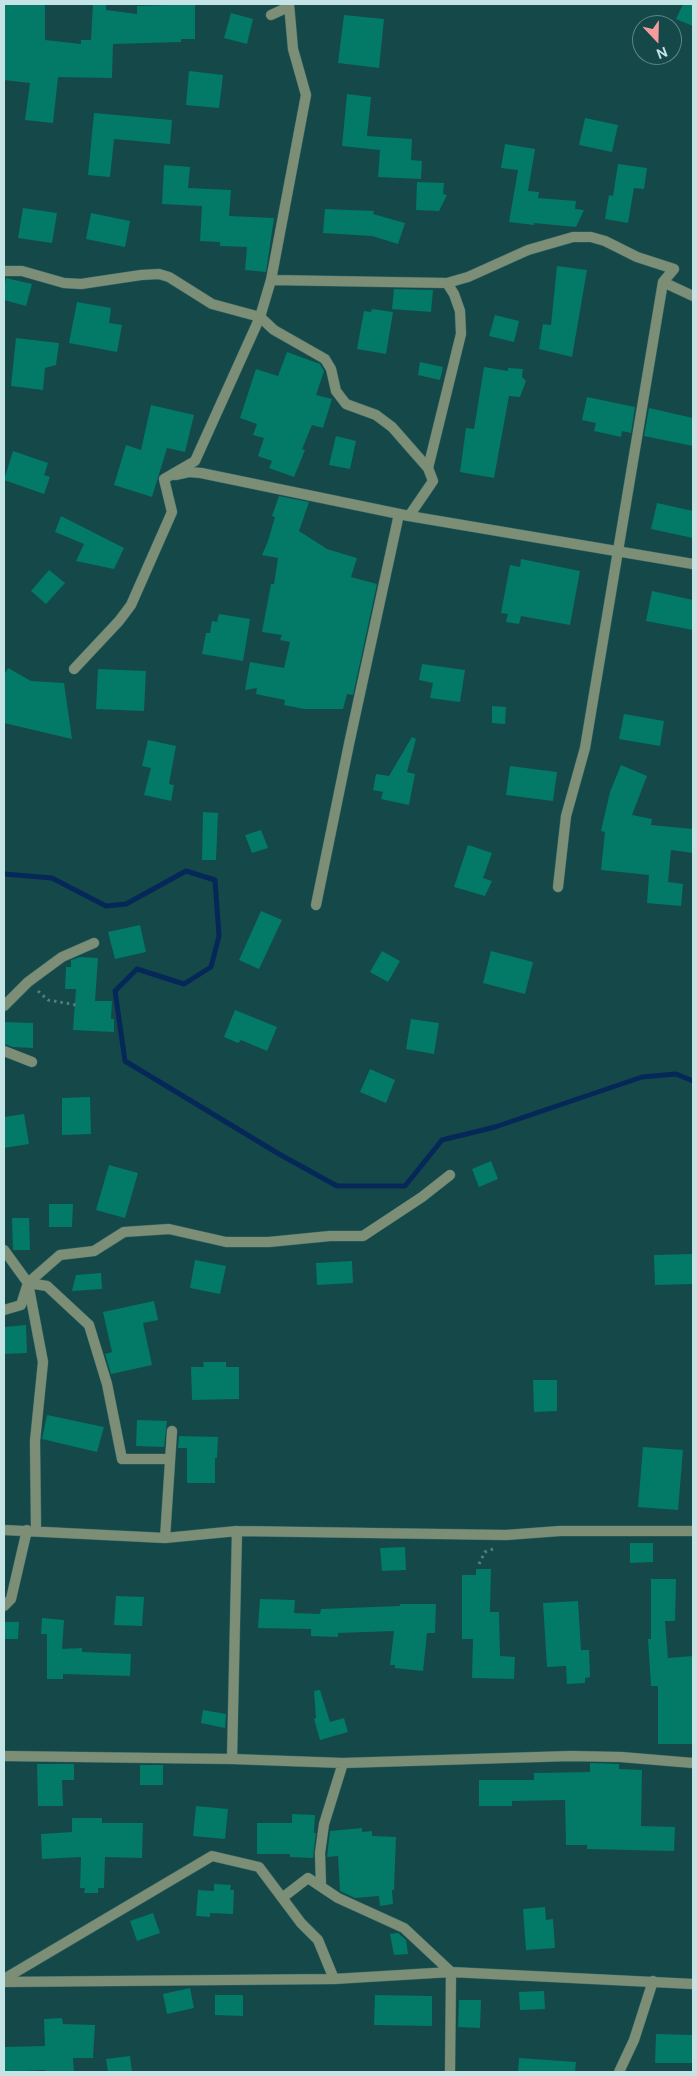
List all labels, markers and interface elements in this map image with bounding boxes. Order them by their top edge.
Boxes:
north arrow [632,15,682,65]
text: N [654,43,670,63]

